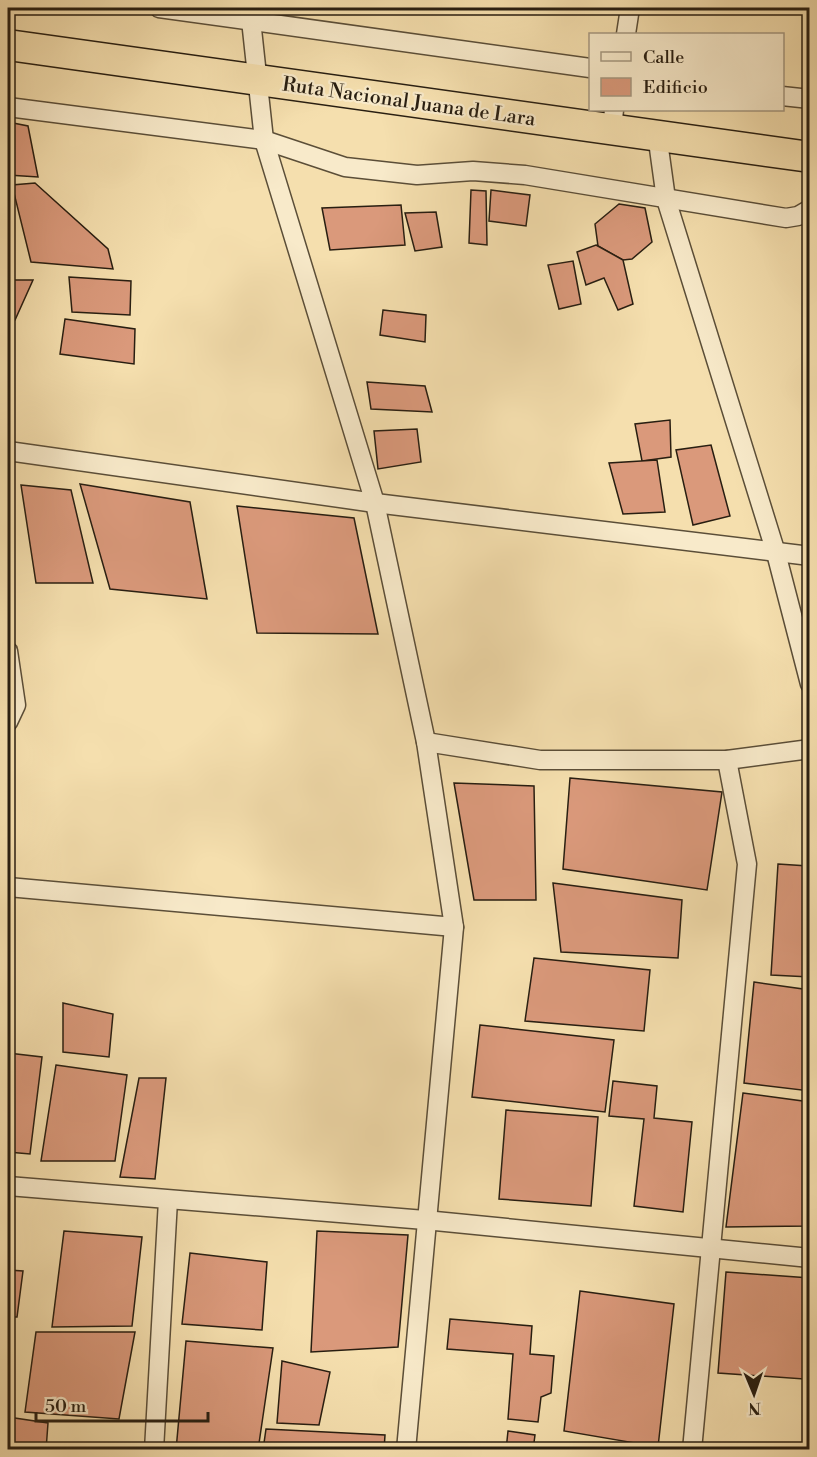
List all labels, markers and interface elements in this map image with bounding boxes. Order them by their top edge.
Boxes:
legend [589,33,784,111]
text: Calle [643,46,684,69]
street label: Ruta Nacional Juana de Lara [281,72,538,133]
text: Edificio [643,76,708,99]
north arrow [724,1364,784,1424]
scale bar [36,1385,208,1423]
text: 50 m [45,1395,87,1418]
text: N [747,1398,761,1418]

